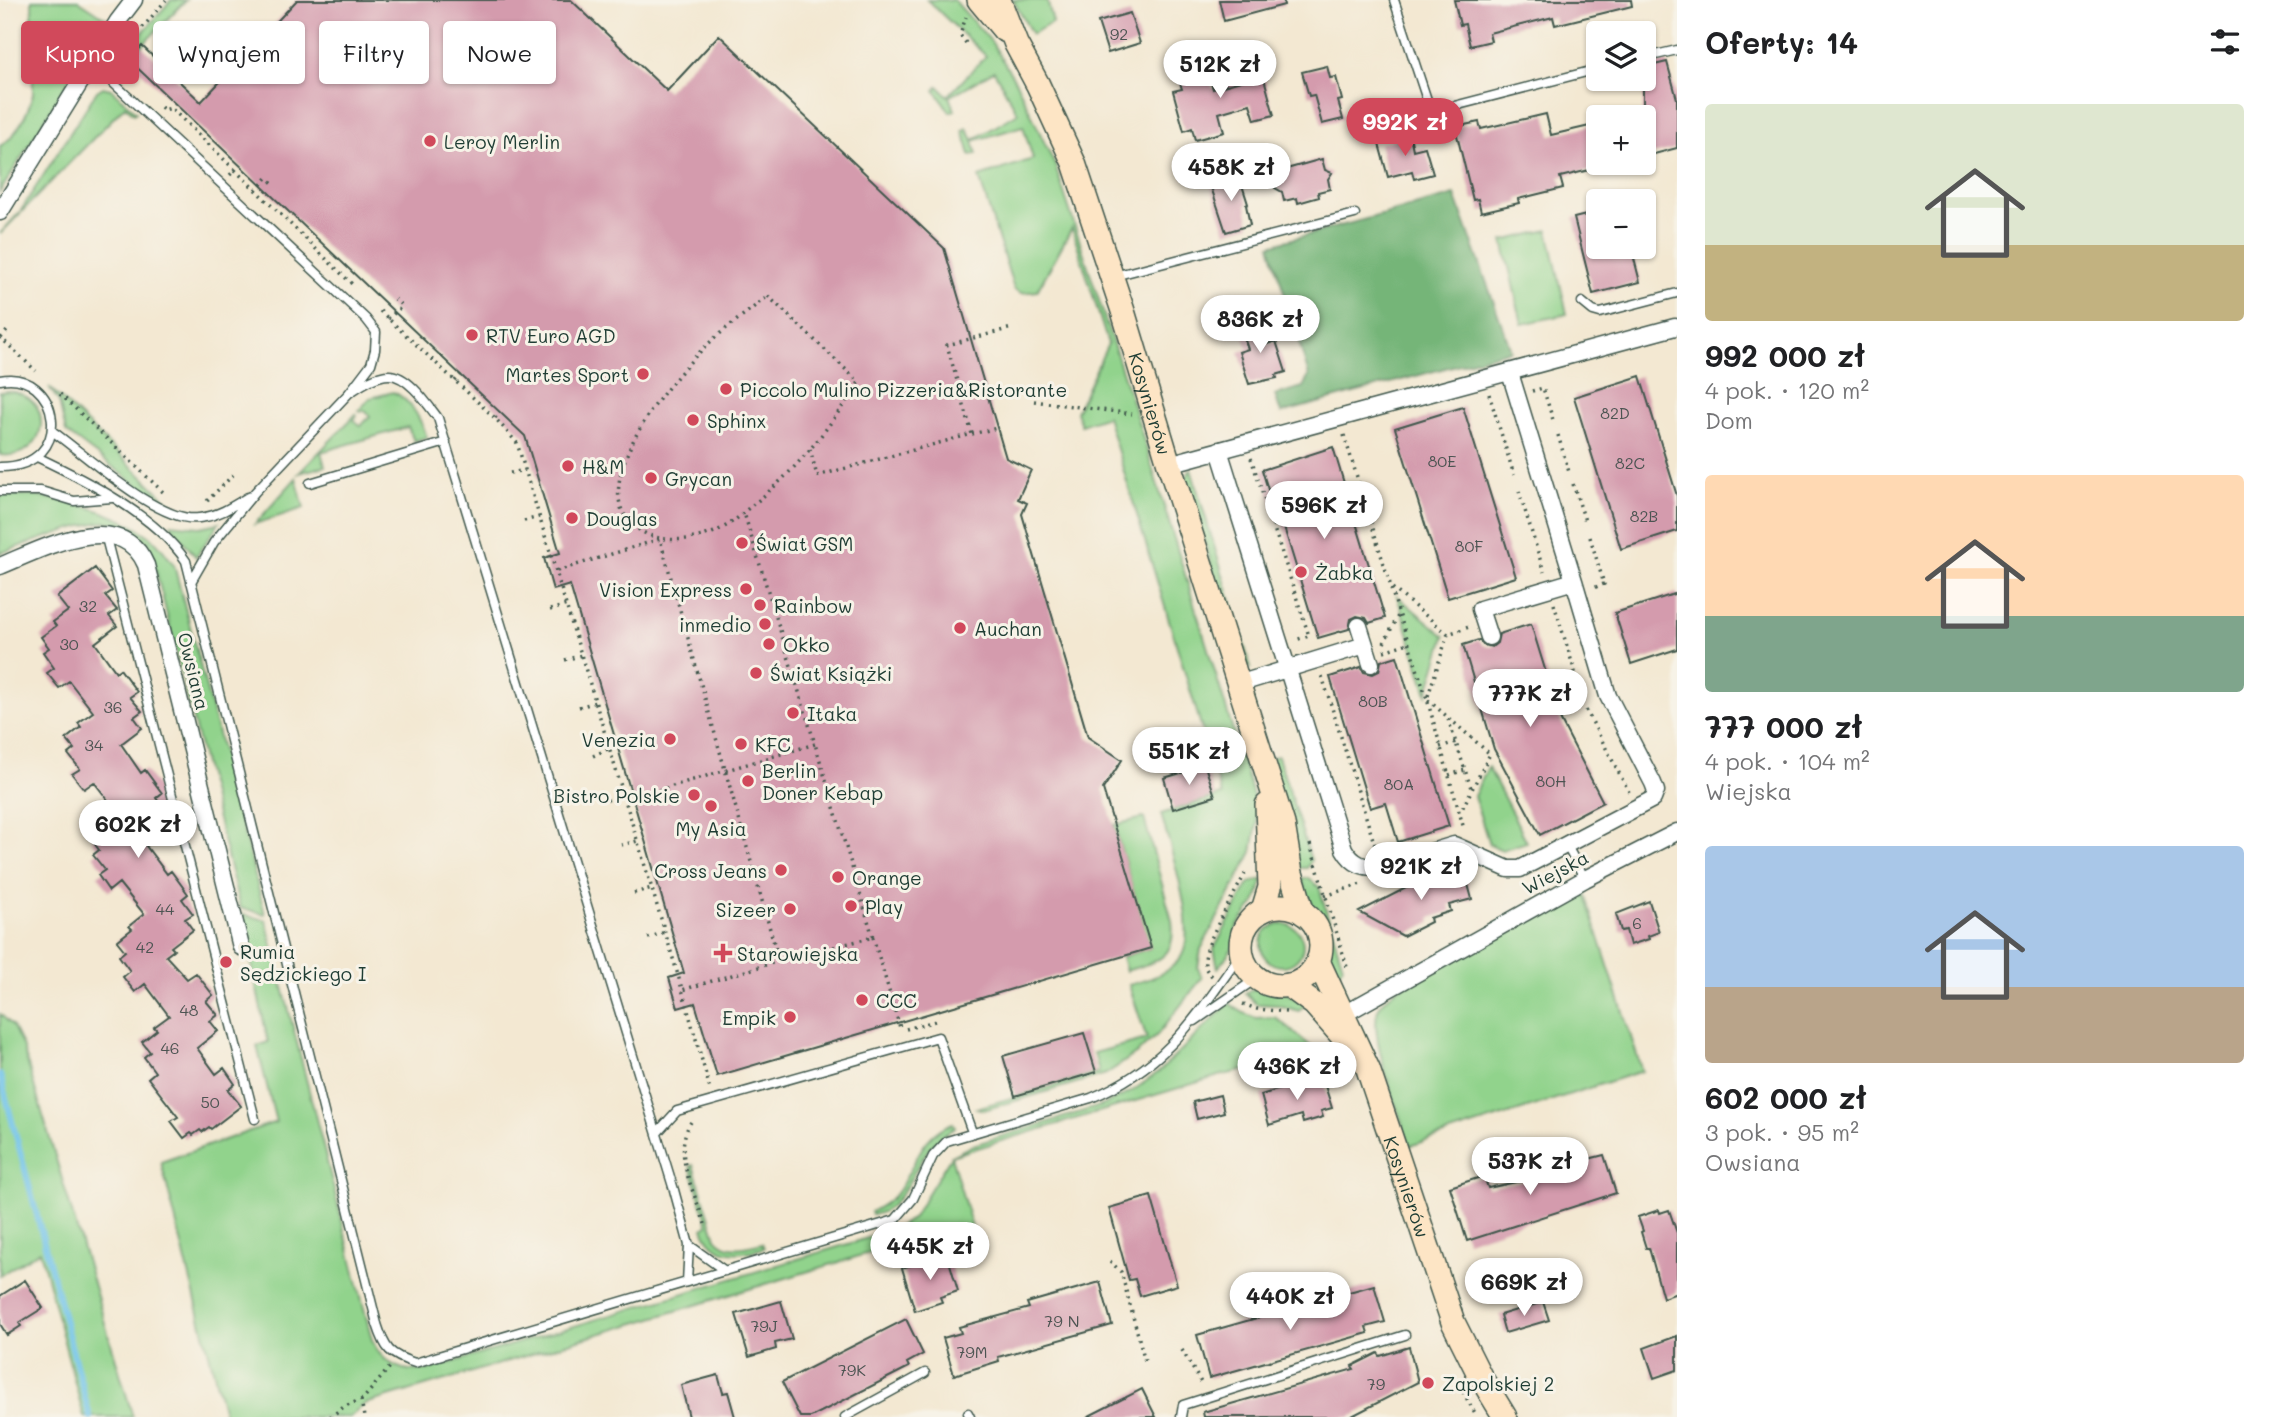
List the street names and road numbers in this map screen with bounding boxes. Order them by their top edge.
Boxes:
street label: Kosynierów [1124,349,1178,458]
street label: Owsiana [172,630,216,712]
street label: Wiejska [1517,844,1593,900]
street label: Kosynierów [1379,1132,1436,1241]

